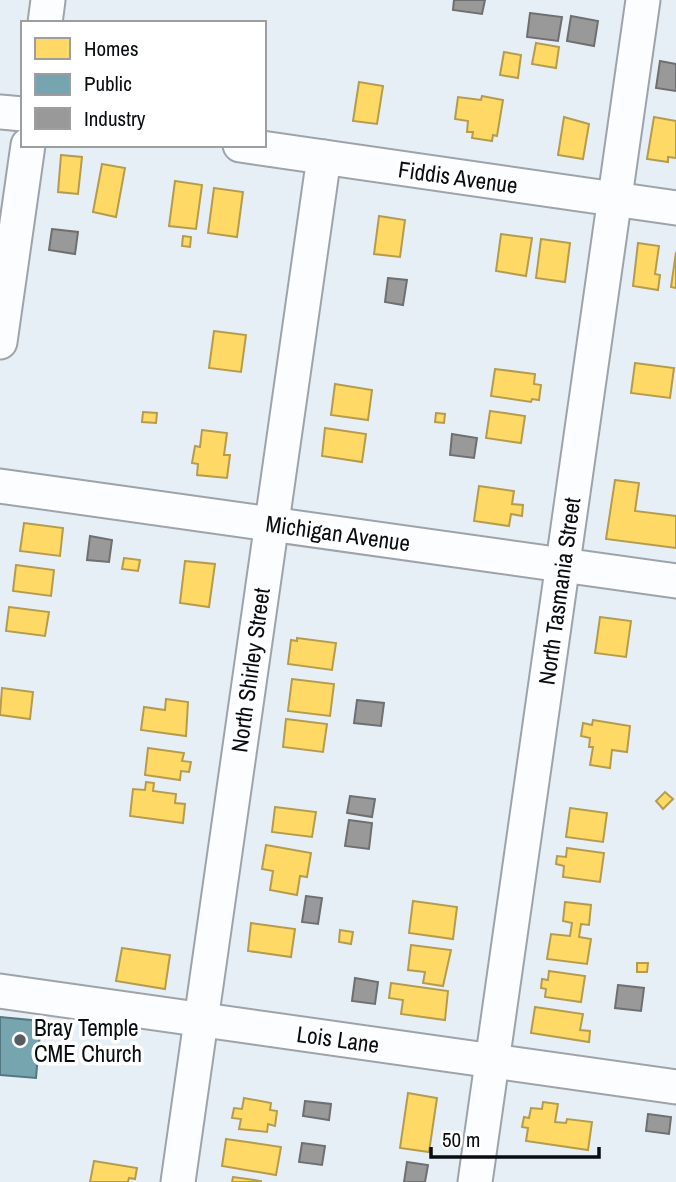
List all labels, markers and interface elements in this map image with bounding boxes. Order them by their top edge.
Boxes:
legend [21,21,266,147]
text: Homes [84,34,139,63]
text: Public [84,69,132,98]
text: Industry [84,104,146,133]
street label: Fiddis Avenue [396,153,520,201]
street label: North Tasmania Street [531,495,587,687]
street label: Michigan Avenue [264,508,412,558]
street label: North Shirley Street [223,586,277,754]
place label: Bray Temple CME Church [34,1012,142,1069]
street label: Lois Lane [295,1018,381,1060]
marker: Bray Temple CME Church [12,1032,28,1048]
scale bar [431,1116,599,1160]
text: 50 m [442,1125,480,1154]

